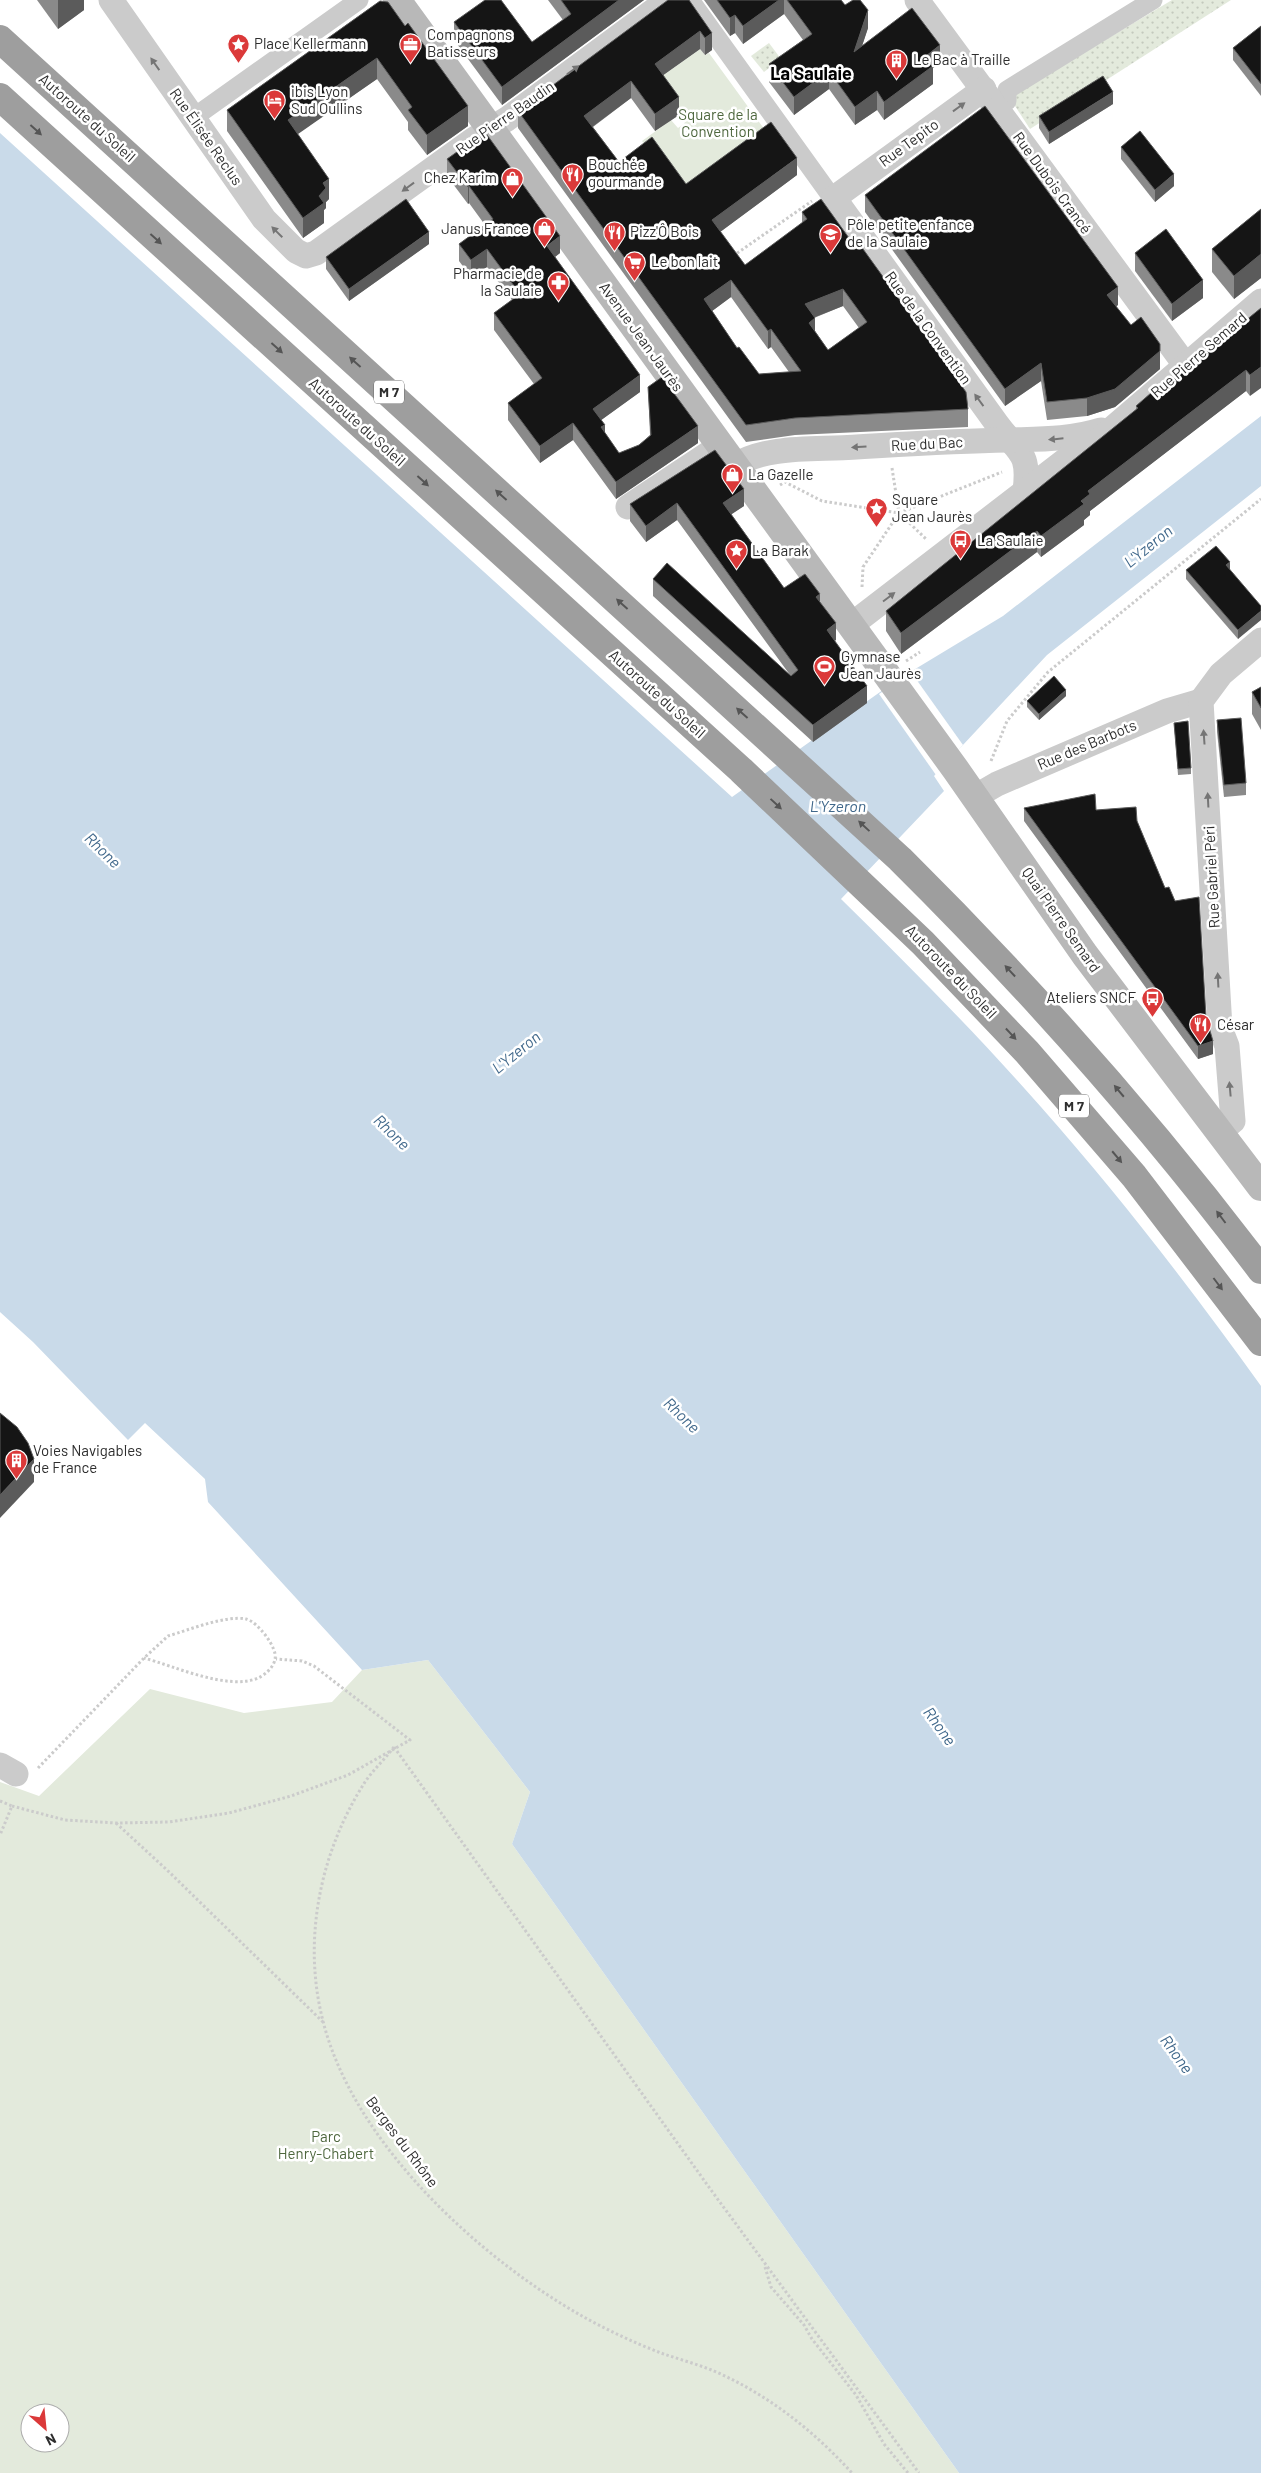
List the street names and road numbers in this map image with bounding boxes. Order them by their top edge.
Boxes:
street label: Autoroute du Soleil [36,69,139,165]
street label: Rue Pierre Baudin [452,77,557,158]
street label: Rue Élisée Reclus [167,84,247,188]
street label: Rue Tepito [875,115,942,170]
street label: Rue Dubois Crancé [1010,128,1096,237]
street label: Rue de la Convention [882,267,976,387]
street label: Avenue Jean Jaurès [596,278,688,395]
street label: Rue Pierre Semard [1147,308,1250,401]
street label: Autoroute du Soleil [306,373,409,469]
road number: M 7 [374,381,404,404]
street label: Rue du Bac [890,432,964,454]
street label: Autoroute du Soleil [606,645,709,741]
street label: Rue des Barbots [1034,715,1139,773]
street label: Rue Gabriel Péri [1199,825,1223,929]
street label: Quai Pierre Semard [1019,863,1105,975]
street label: Autoroute du Soleil [902,921,1001,1022]
road number: M 7 [1059,1094,1089,1118]
street label: Berges du Rhône [363,2092,443,2190]

